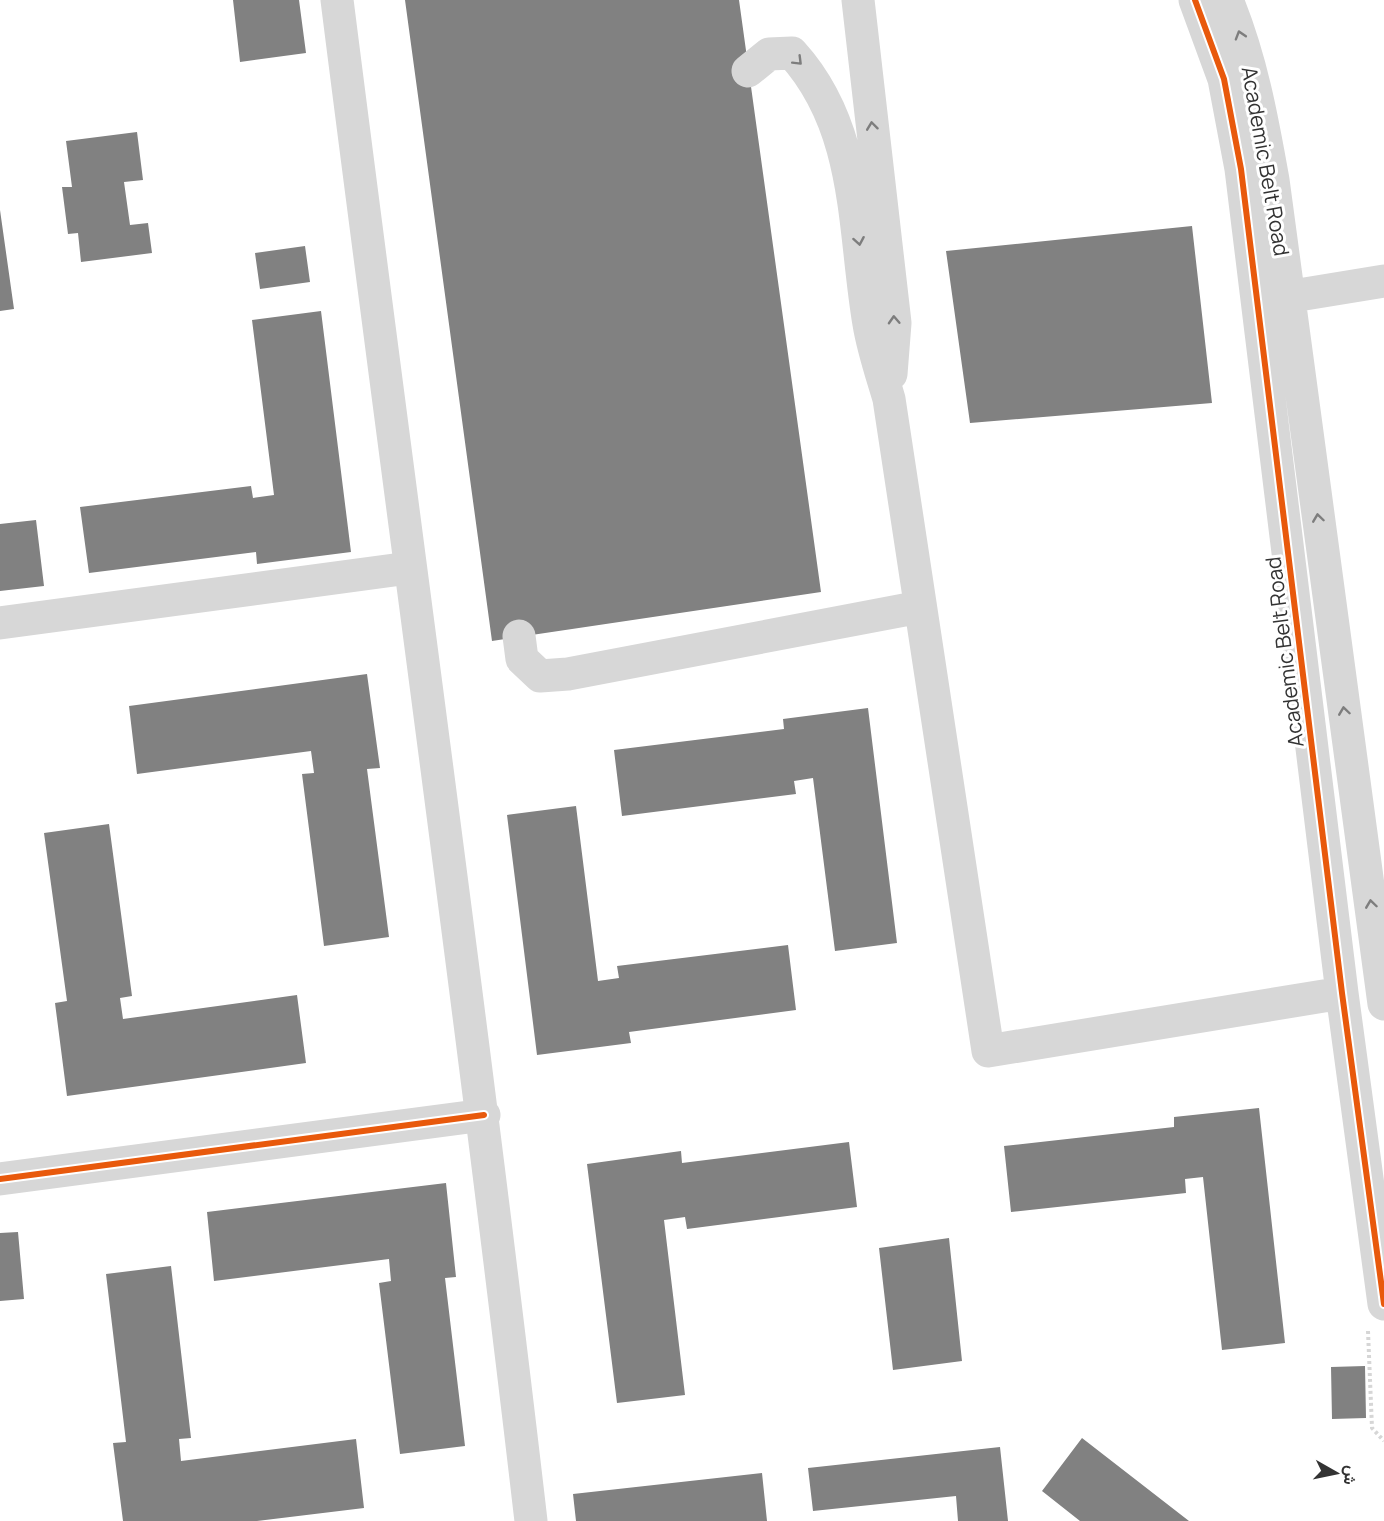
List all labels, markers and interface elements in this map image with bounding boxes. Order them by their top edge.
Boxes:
one-way arrow [1235,30,1247,41]
one-way arrow [790,53,801,64]
street label: Academic Belt Road [1236,64,1296,258]
one-way arrow [867,122,879,131]
one-way arrow [853,237,865,246]
one-way arrow [887,316,900,325]
one-way arrow [1313,513,1325,522]
street label: Academic Belt Road [1258,555,1310,749]
one-way arrow [1339,706,1351,715]
one-way arrow [1365,899,1377,909]
north arrow [1306,1443,1366,1503]
text: ش [1338,1464,1363,1487]

